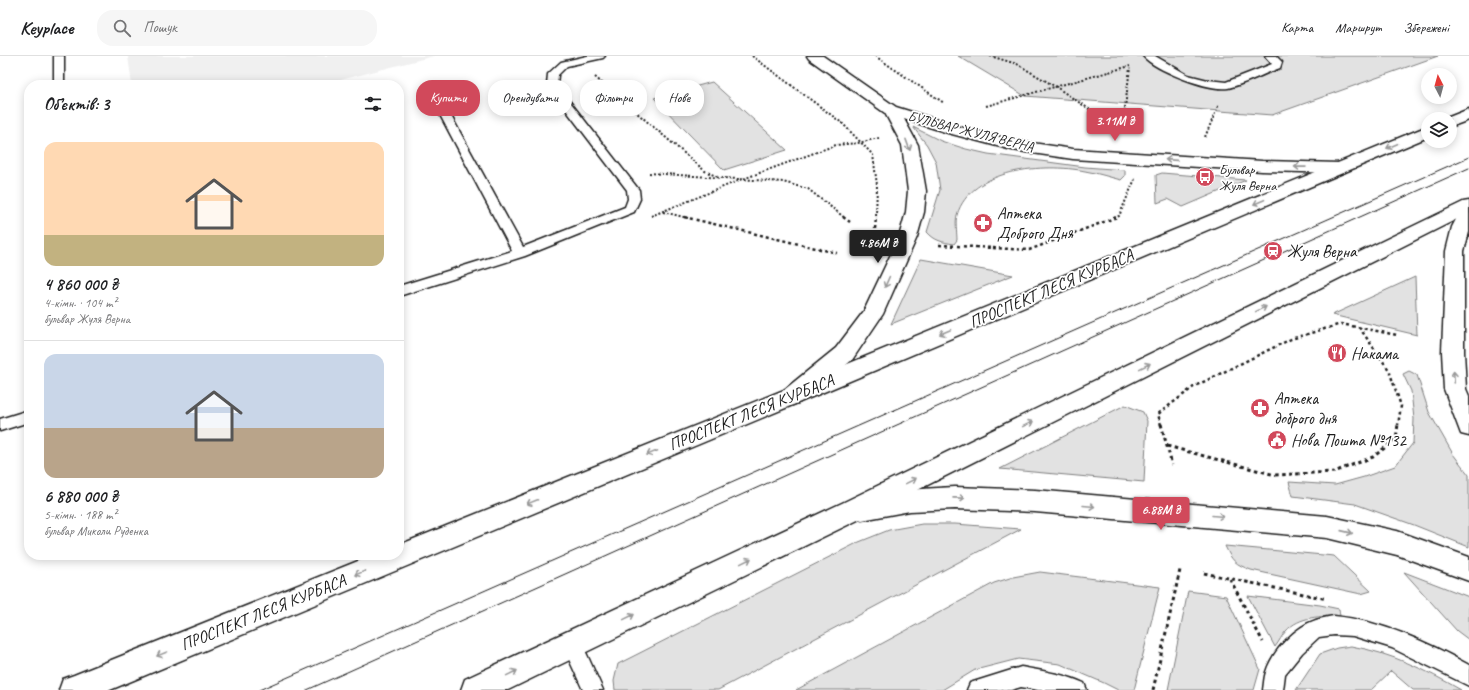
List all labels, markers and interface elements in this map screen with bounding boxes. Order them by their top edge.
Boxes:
search box [97,10,377,46]
text: Keyplace [20,16,73,40]
icon: search [111,17,133,39]
text: Пошук [143,18,177,37]
text: Карта [1281,19,1313,36]
text: Маршрут [1335,19,1381,36]
text: Збережені [1403,19,1449,36]
north arrow [1421,68,1457,104]
map controls [1421,68,1457,148]
chip: Купити [416,80,480,116]
chip: Орендувати [488,80,572,116]
chip: Фільтри [580,80,647,116]
chip: Нове [655,80,704,116]
icon: filters [362,93,384,115]
text: Об’єктів: 3 [44,94,110,115]
street label: БУЛЬВАР ЖУЛЯ ВЕРНА [906,108,1036,156]
pin: 3.11M ₴ [1078,108,1152,142]
button: layers [1421,112,1457,148]
text: 3.11M ₴ [1096,113,1134,129]
one-way arrow [905,138,913,150]
one-way arrow [1386,143,1398,151]
one-way arrow [1165,157,1178,164]
place label: Бульвар Жуля Верна [1219,161,1277,194]
one-way arrow [1294,163,1307,171]
bus stop icon: Бульвар Жуля Верна [1194,166,1216,188]
icon: home [178,168,250,240]
one-way arrow [1254,198,1266,206]
place label: Аптека Доброго Дня [997,203,1074,244]
pharmacy icon: Аптека Доброго Дня [972,212,994,234]
pin: 4.86M ₴ [841,230,915,264]
text: 4.86M ₴ [859,235,898,251]
station icon: Жуля Верна [1262,240,1284,262]
place label: Жуля Верна [1287,241,1358,262]
street label: ПРОСПЕКТ ЛЕСЯ КУРБАСА [966,244,1138,333]
text: 4 860 000 ₴ [44,274,118,295]
one-way arrow [883,276,891,288]
text: 4-кімн. · 104 m² [44,295,117,311]
one-way arrow [1255,305,1267,312]
text: бульвар Жуля Верна [44,311,130,327]
one-way arrow [940,329,952,336]
restaurant icon: Накама [1326,342,1348,364]
place label: Накама [1351,343,1400,364]
one-way arrow [1138,362,1150,369]
street label: ПРОСПЕКТ ЛЕСЯ КУРБАСА [666,369,838,455]
one-way arrow [1451,370,1458,383]
icon: home [178,380,250,452]
place label: Аптека доброго дня [1274,388,1337,429]
pharmacy icon: Аптека доброго дня [1249,397,1271,419]
one-way arrow [1022,420,1034,427]
public building icon: Нова Пошта №132 [1266,429,1288,451]
place label: Нова Пошта №132 [1291,430,1407,451]
one-way arrow [647,450,659,457]
one-way arrow [905,477,917,484]
text: 6 880 000 ₴ [44,486,118,507]
one-way arrow [952,494,965,502]
pin: 6.88M ₴ [1124,497,1198,531]
one-way arrow [526,499,538,507]
one-way arrow [1082,502,1095,509]
text: 6.88M ₴ [1142,502,1181,518]
text: 5-кімн. · 188 m² [44,507,117,523]
one-way arrow [1211,513,1224,520]
text: бульвар Миколи Руденка [44,523,148,539]
one-way arrow [1340,528,1353,536]
one-way arrow [740,557,752,564]
street label: ПРОСПЕКТ ЛЕСЯ КУРБАСА [178,569,350,655]
one-way arrow [354,569,366,577]
one-way arrow [623,613,635,620]
one-way arrow [156,650,168,658]
one-way arrow [505,669,517,676]

